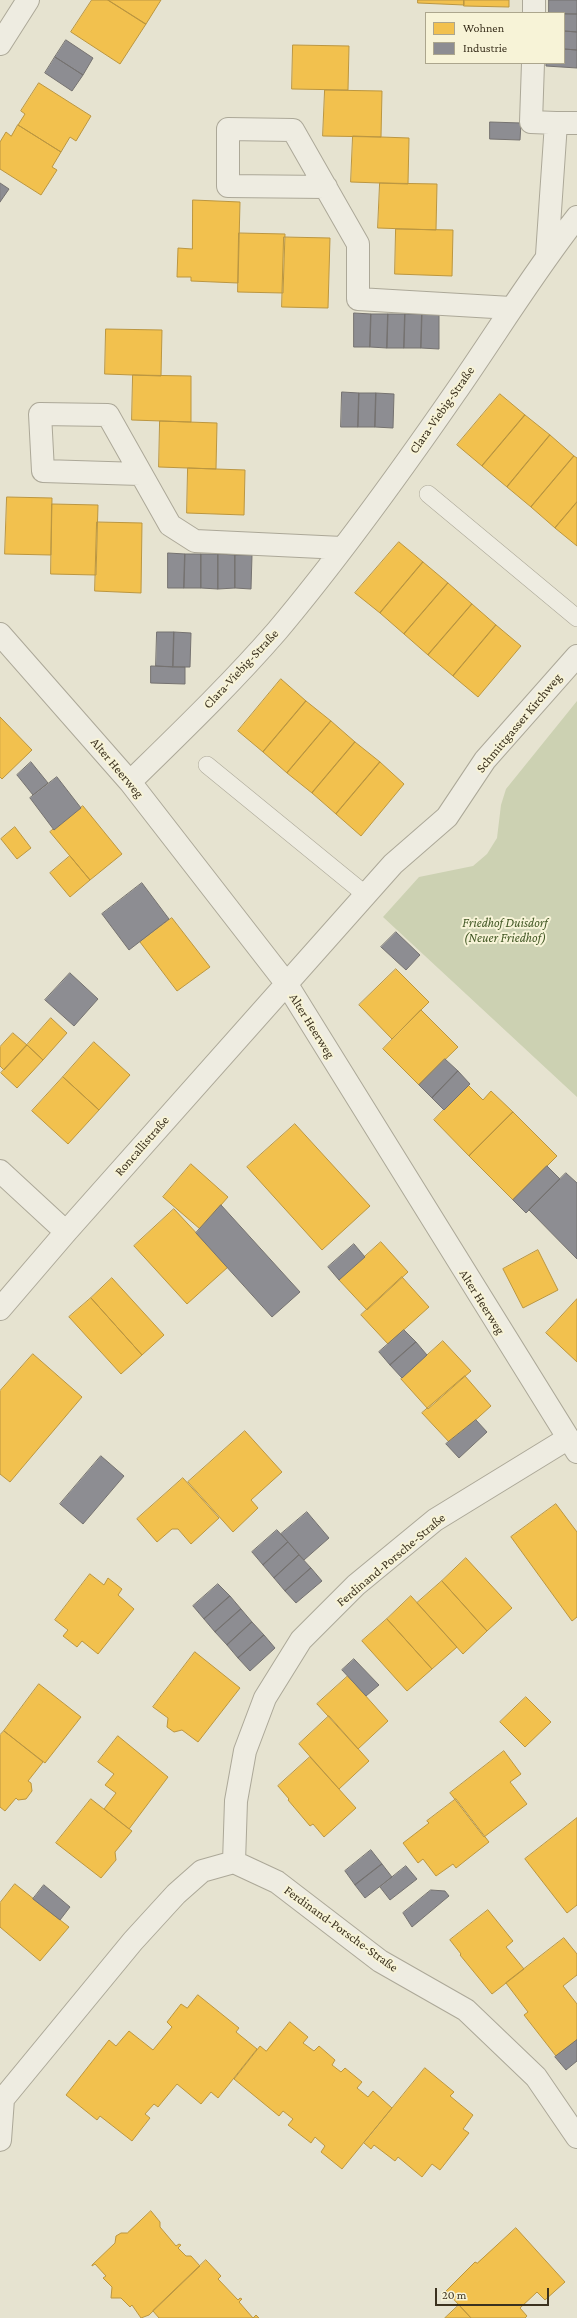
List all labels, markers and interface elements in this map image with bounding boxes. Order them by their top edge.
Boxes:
legend [425,12,565,64]
text: Wohnen [463,21,504,35]
text: Industrie [463,41,507,55]
street label: Clara-Viebig-Straße [406,363,478,457]
street label: Clara-Viebig-Straße [200,626,282,712]
street label: Schmittgasser Kirchweg [473,670,565,776]
street label: Alter Heerweg [87,735,147,801]
park label: Friedhof Duisdorf (Neuer Friedhof) [462,915,548,946]
street label: Alter Heerweg [286,991,338,1061]
street label: Roncallistraße [112,1113,172,1179]
street label: Alter Heerweg [456,1267,508,1337]
street label: Ferdinand-Porsche-Straße [334,1510,448,1610]
street label: Ferdinand-Porsche-Straße [281,1882,401,1976]
scale bar [437,2280,551,2306]
text: 20 m [442,2288,466,2302]

